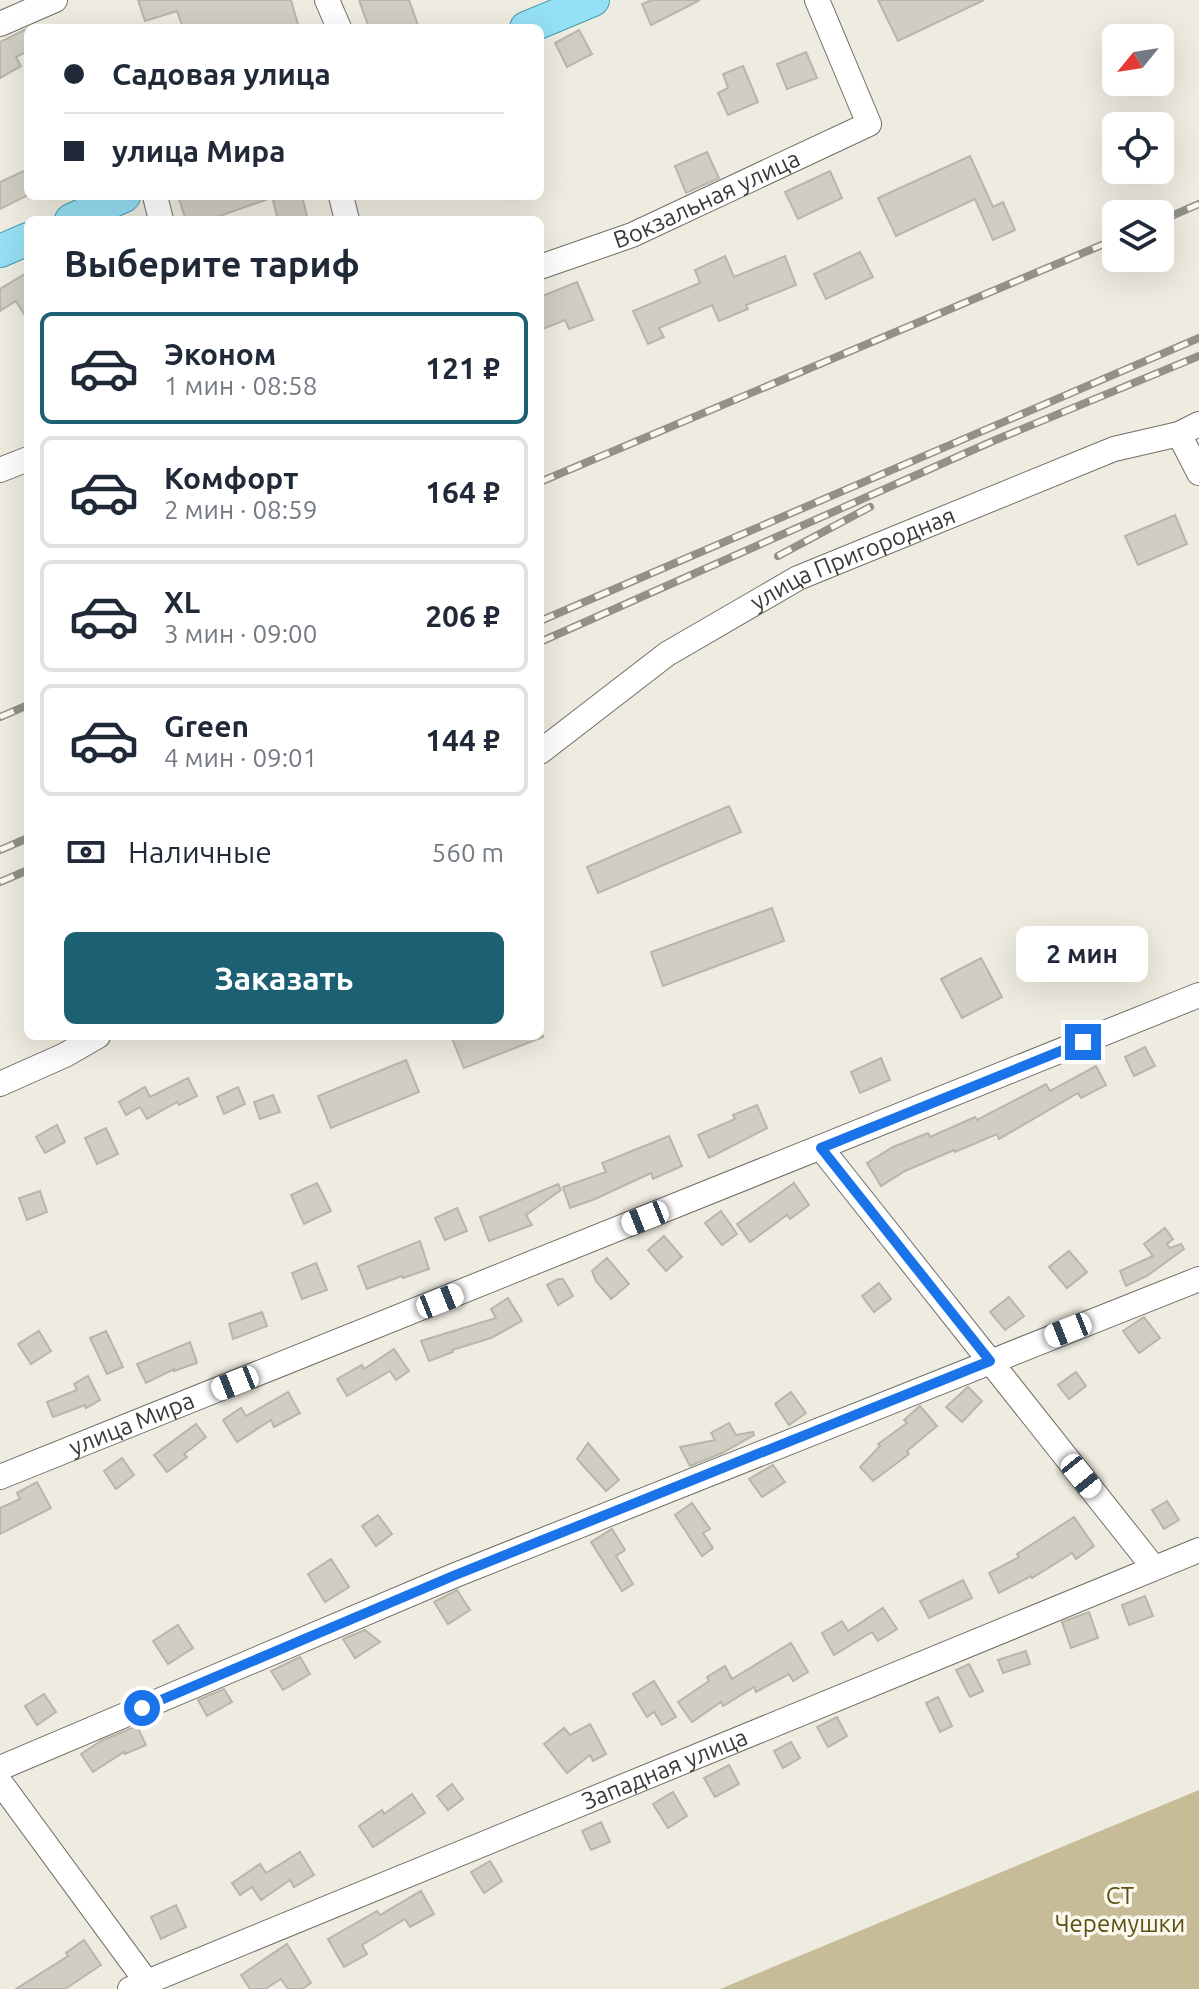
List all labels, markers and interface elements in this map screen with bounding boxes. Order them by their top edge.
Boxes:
north arrow [1102,24,1174,96]
map controls [1102,24,1174,272]
text: Садовая улица [112,57,331,91]
button: locate [1102,112,1174,184]
text: улица Мира [112,134,286,168]
street label: Вокзальная улица [610,144,804,253]
button: layers [1102,200,1174,272]
text: Выберите тариф [64,243,360,284]
icon: car [68,332,140,404]
text: Эконом [164,337,276,371]
text: 121 ₽ [425,351,500,385]
text: 1 мин · 08:58 [164,371,317,400]
icon: car [68,456,140,528]
text: Комфорт [164,461,298,495]
text: 164 ₽ [425,475,500,509]
text: 2 мин · 08:59 [164,495,317,524]
street label: улица Пригородная [746,501,959,616]
icon: car [68,580,140,652]
text: XL [164,585,200,619]
text: 206 ₽ [425,599,500,633]
text: 3 мин · 09:00 [164,619,317,648]
icon: car [68,704,140,776]
text: Green [164,709,249,743]
text: 144 ₽ [425,723,500,757]
text: 4 мин · 09:01 [164,743,317,772]
icon: cash [64,830,108,874]
text: Наличные [128,835,272,869]
text: 560 m [432,838,504,867]
callout: 2 мин [1017,926,1149,982]
button: Заказать [64,932,504,1024]
text: 2 мин [1046,939,1118,968]
route end [1065,1024,1101,1060]
car [618,1198,672,1238]
car [413,1281,467,1321]
car [1041,1310,1095,1350]
car [208,1363,262,1403]
street label: улица Мира [65,1386,198,1461]
car [1057,1450,1105,1502]
route start [124,1690,160,1726]
street label: Западная улица [578,1723,751,1815]
park label: СТ Черемушки [1055,1882,1185,1937]

